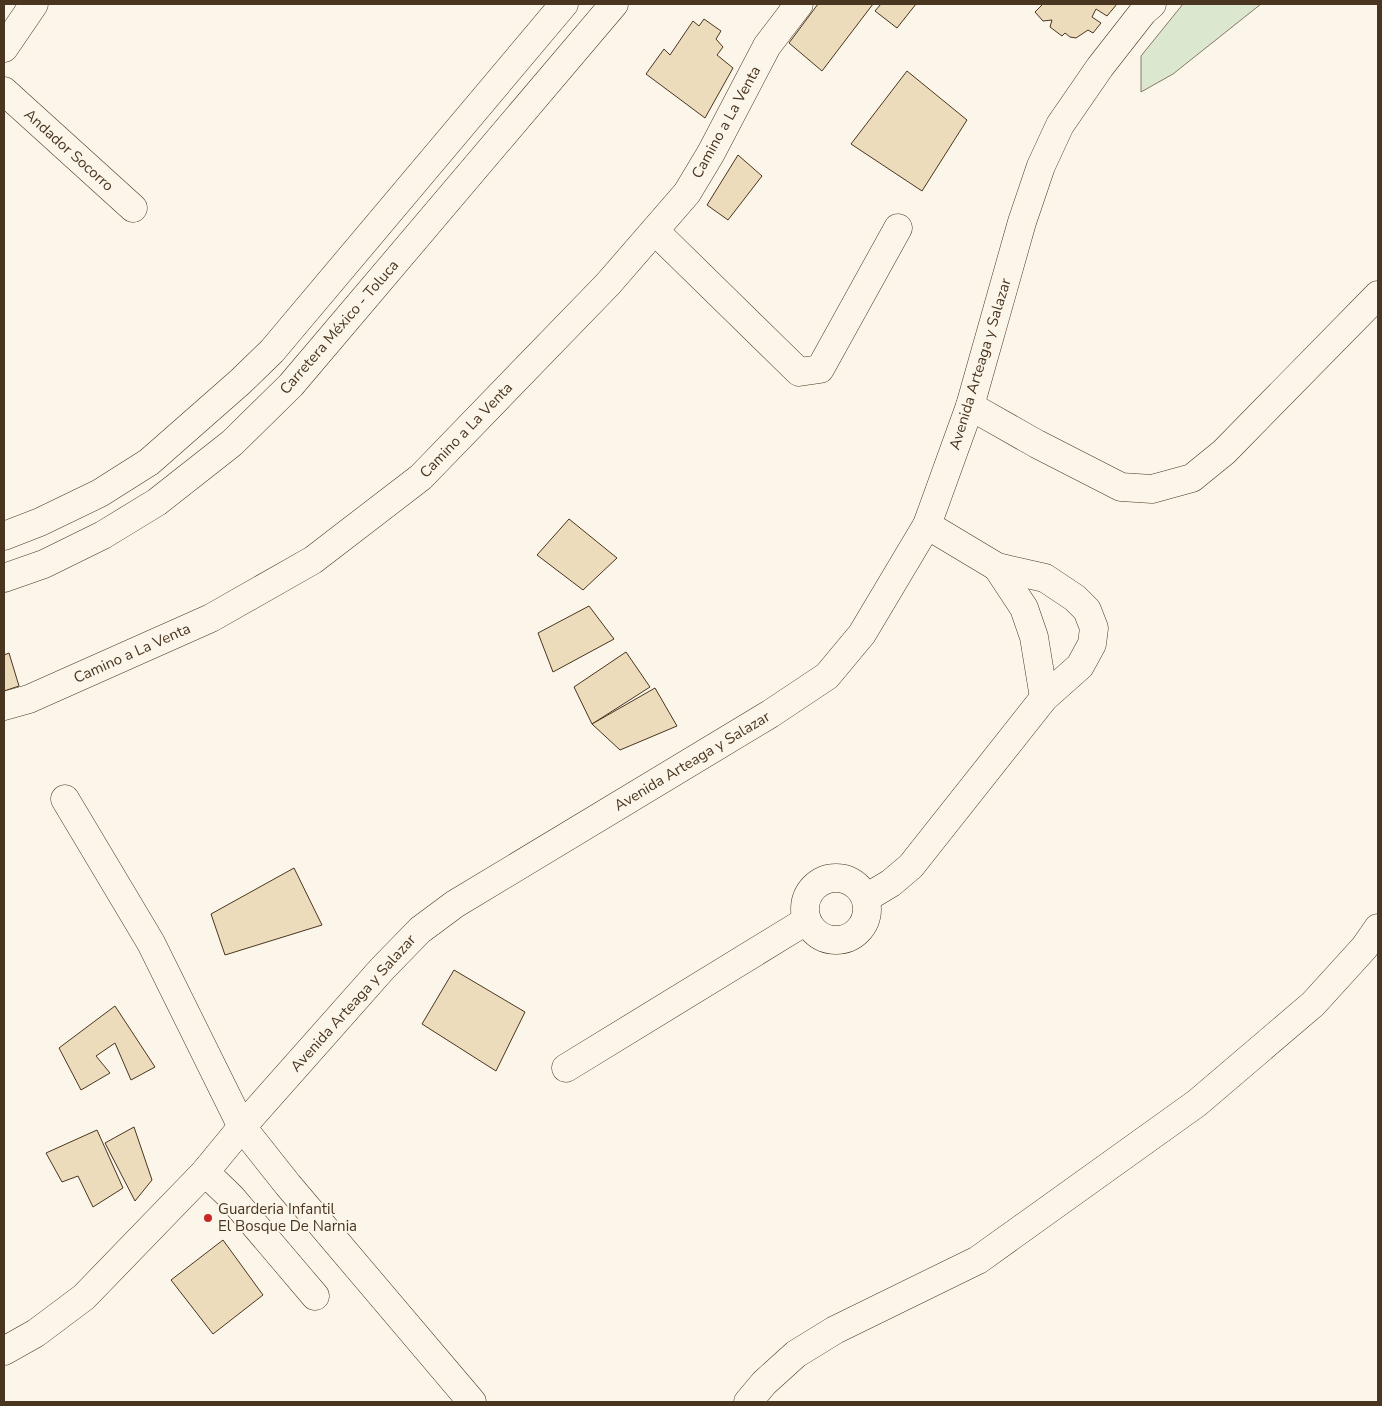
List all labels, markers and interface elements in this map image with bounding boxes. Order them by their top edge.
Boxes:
street label: Camino a La Venta [687,62,765,182]
street label: Andador Socorro [20,104,118,196]
street label: Carretera México - Toluca [275,256,403,398]
street label: Avenida Arteaga y Salazar [944,275,1016,452]
street label: Camino a La Venta [415,378,517,482]
street label: Camino a La Venta [70,618,194,688]
street label: Avenida Arteaga y Salazar [610,706,774,816]
street label: Avenida Arteaga y Salazar [286,930,421,1076]
place label: Guarderia Infantil El Bosque De Narnia [218,1199,357,1236]
marker: Guarderia Infantil El Bosque De Narnia [202,1212,214,1224]

